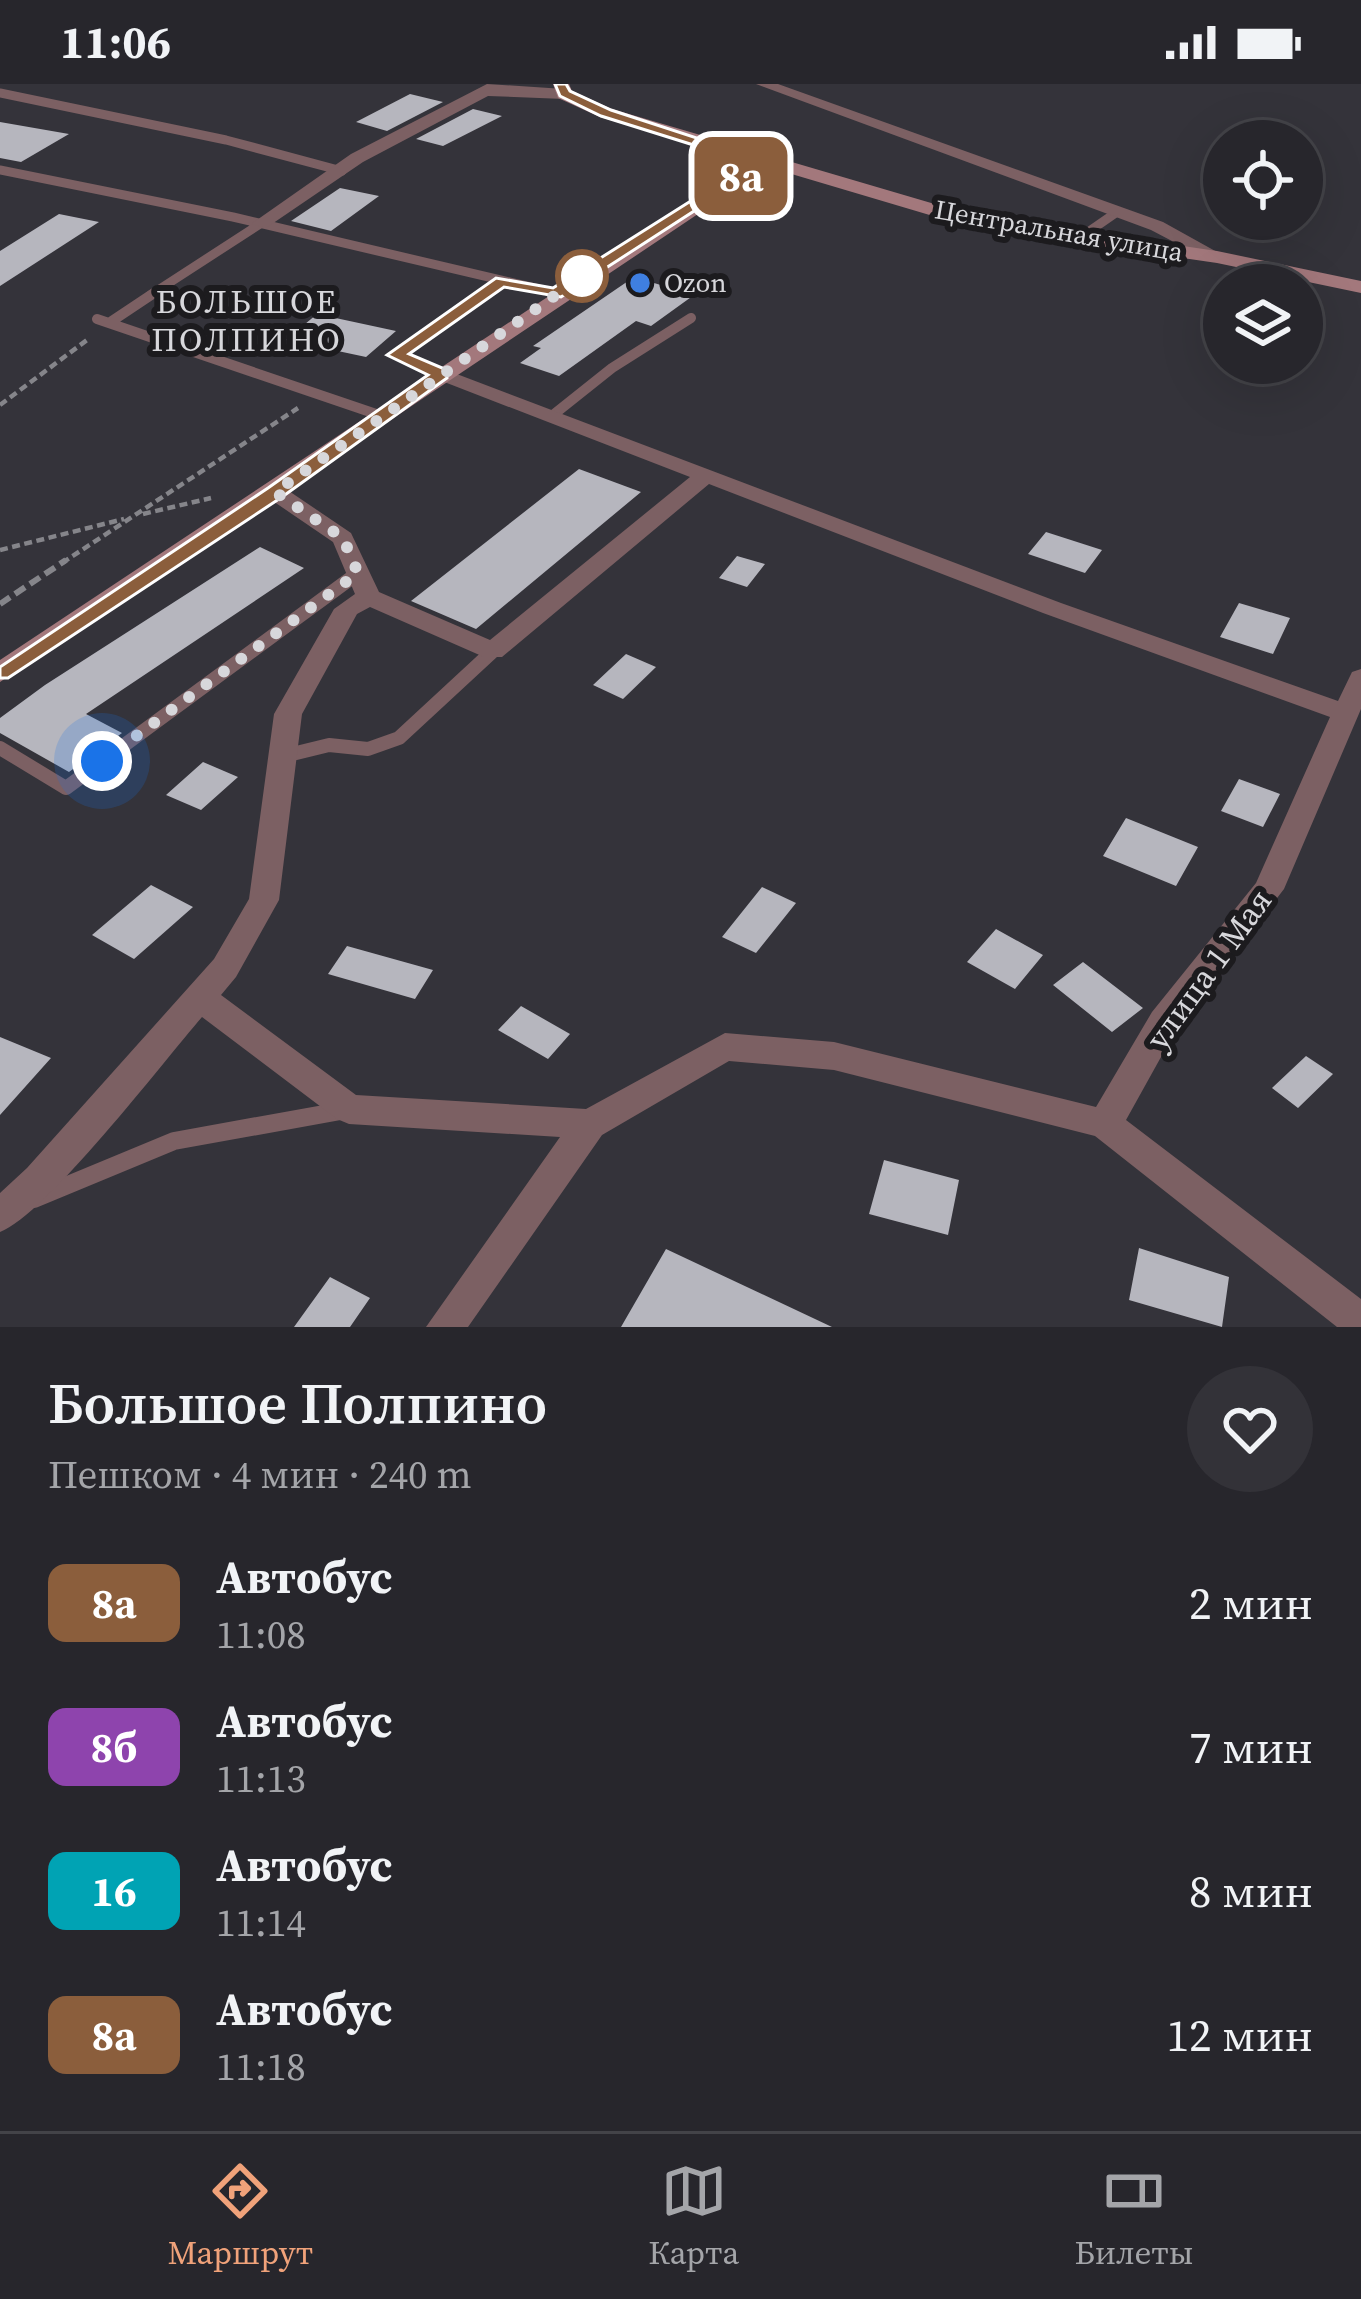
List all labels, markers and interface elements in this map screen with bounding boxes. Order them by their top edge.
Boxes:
text: 11:06 [60,11,171,73]
map controls [1203,120,1323,384]
button: locate [1203,120,1323,240]
line badge: 8а [687,137,795,215]
text: 8а [718,147,764,205]
street label: Центральная улица [932,190,1186,271]
unlabelled marker [557,251,607,301]
place label: Ozon [664,264,727,301]
button: layers [1203,264,1323,384]
marker: Ozon [627,270,653,296]
district label: БОЛЬШОЕ ПОЛПИНО [151,279,343,362]
your location [72,731,132,791]
street label: улица 1 Мая [1135,880,1282,1059]
text: Большое Полпино [48,1364,547,1442]
button: heart [1187,1366,1313,1492]
text: Пешком · 4 мин · 240 m [48,1448,472,1501]
text: Автобус [216,1546,393,1608]
text: 2 мин [1189,1572,1313,1634]
text: 8а [91,1574,137,1632]
text: 11:08 [216,1608,306,1661]
text: Автобус [216,1690,393,1752]
text: 7 мин [1189,1716,1313,1778]
text: 8б [91,1718,137,1776]
text: 11:13 [216,1752,306,1805]
text: Автобус [216,1834,393,1896]
text: 8 мин [1189,1860,1313,1922]
text: 16 [91,1862,137,1920]
text: 11:14 [216,1896,306,1949]
text: Автобус [216,1978,393,2040]
text: 12 мин [1167,2004,1313,2066]
text: 8а [91,2006,137,2064]
text: 11:18 [216,2040,306,2093]
tab: Маршрут [168,2158,313,2275]
tab: Карта [648,2158,739,2275]
tab: Билеты [1074,2158,1193,2275]

